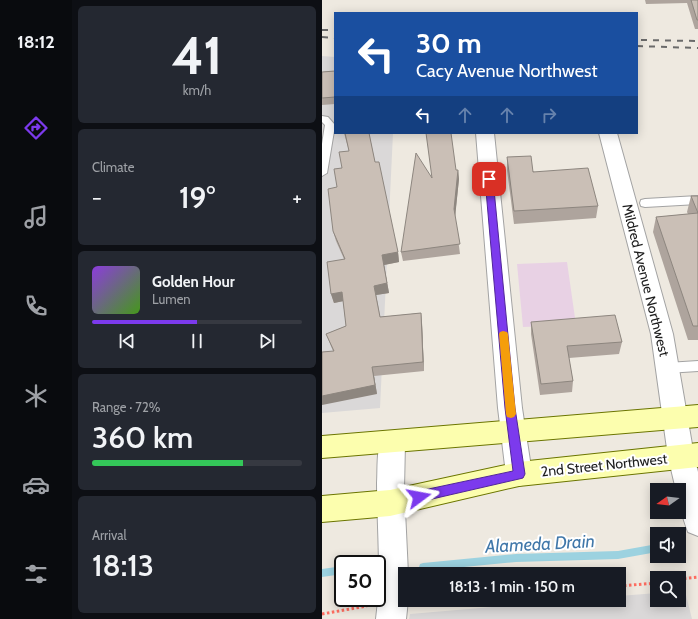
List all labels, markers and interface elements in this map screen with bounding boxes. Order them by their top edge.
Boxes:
text: 41 [171,24,223,87]
text: 30 m [416,26,482,60]
icon: left [350,28,402,80]
text: 18:12 [17,31,55,53]
text: Cacy Avenue Northwest [416,60,598,82]
text: km/h [183,82,211,98]
icon: left [412,104,434,126]
icon: ahead [454,104,476,126]
icon: ahead [496,104,518,126]
icon: right [538,104,560,126]
icon: directions [22,114,50,142]
text: Climate [92,159,134,175]
pin [472,162,506,196]
icon: arrive [478,168,500,190]
text: 19° [179,179,215,216]
text: − [92,184,102,211]
text: + [292,184,302,211]
street label: Mildred Avenue Northwest [618,202,674,359]
icon: music [22,203,50,231]
text: Golden Hour [152,273,235,291]
text: Lumen [152,291,191,307]
icon: phone [22,292,50,320]
icon: previous [116,330,138,352]
icon: pause [186,330,208,352]
icon: next [256,330,278,352]
icon: climate [22,382,50,410]
text: Range · 72% [92,399,160,415]
text: 360 km [92,419,193,456]
street label: 2nd Street Northwest [540,449,668,481]
icon: car [22,471,50,499]
position arrow [398,476,440,518]
north arrow [650,483,686,519]
map controls [650,483,686,607]
text: Arrival [92,527,127,543]
button: sound [650,527,686,563]
water label: Alameda Drain [484,530,595,558]
text: 18:13 [92,547,154,584]
speed limit sign: 50 [334,555,386,607]
icon: filters [22,560,50,588]
button: search [650,571,686,607]
text: 18:13 · 1 min · 150 m [449,578,575,596]

